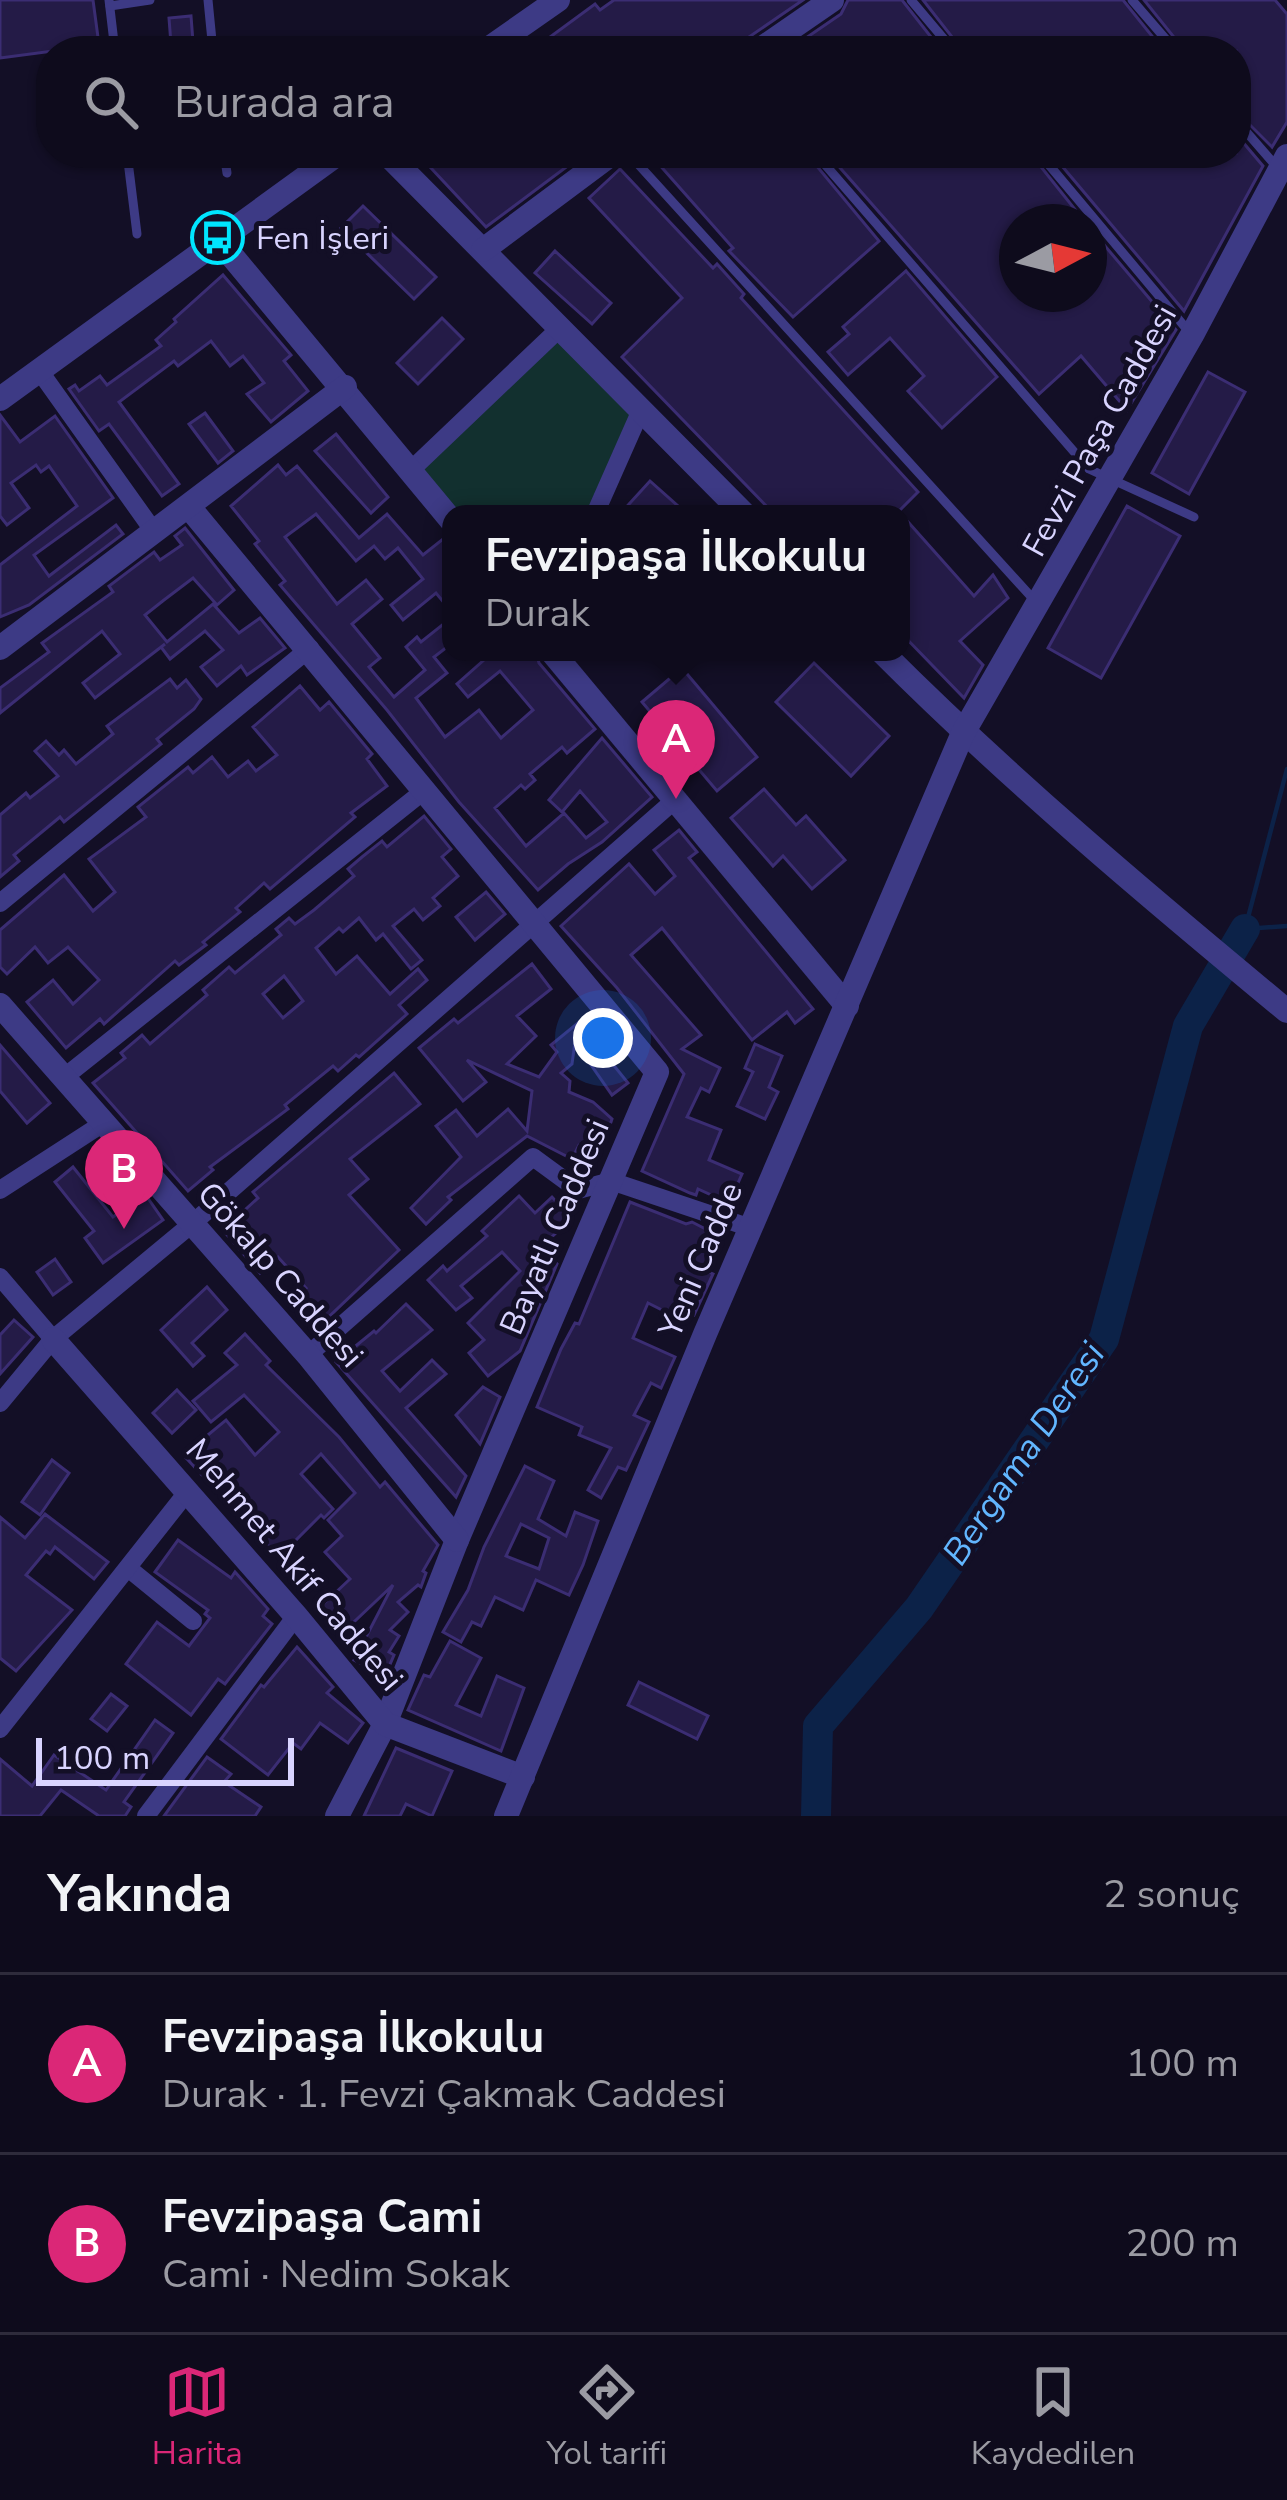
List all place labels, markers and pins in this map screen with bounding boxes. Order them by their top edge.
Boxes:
bus stop icon: Fen İşleri [189,210,245,266]
place label: Fen İşleri [256,216,389,261]
pin: A [637,700,715,799]
pin: B [85,1130,163,1229]

